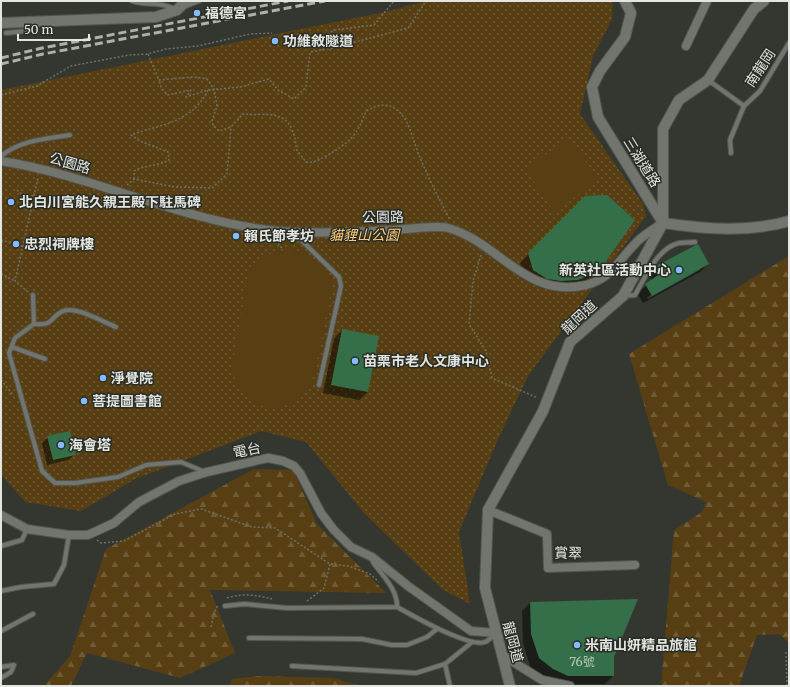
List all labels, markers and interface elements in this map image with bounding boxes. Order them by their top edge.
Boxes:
place label: 福德宮 [205,4,247,22]
marker: 福德宮 [192,8,202,18]
scale bar [18,16,89,42]
text: 50 m [24,22,53,37]
place label: 功維敘隧道 [283,32,354,50]
marker: 功維敘隧道 [270,36,280,46]
street label: 南龍岡 [741,46,779,90]
street label: 三湖道路 [620,133,664,191]
street label: 公園路 [47,149,93,177]
place label: 北白川宮能久親王殿下駐馬碑 [19,193,201,211]
marker: 北白川宮能久親王殿下駐馬碑 [6,197,16,207]
street label: 公園路 [362,208,404,226]
park label: 貓貍山公園 [329,226,401,244]
place label: 賴氏節孝坊 [244,227,314,245]
marker: 賴氏節孝坊 [231,231,241,241]
place label: 忠烈祠牌樓 [24,235,94,253]
marker: 忠烈祠牌樓 [11,239,21,249]
place label: 新英社區活動中心 [559,261,671,279]
marker: 新英社區活動中心 [674,265,684,275]
street label: 龍岡道 [558,296,600,338]
place label: 苗栗市老人文康中心 [363,352,489,370]
marker: 苗栗市老人文康中心 [350,356,360,366]
place label: 淨覺院 [111,369,153,387]
marker: 淨覺院 [98,373,108,383]
place label: 菩提圖書館 [92,392,162,410]
marker: 菩提圖書館 [79,396,89,406]
place label: 海會塔 [69,436,111,454]
street label: 電台 [231,438,263,462]
marker: 海會塔 [56,440,66,450]
street label: 賞翠 [554,544,582,562]
street label: 龍岡道 [499,619,527,665]
place label: 米南山妍精品旅館 [585,636,697,654]
marker: 米南山妍精品旅館 [572,640,582,650]
house number: 76號 [569,654,595,669]

